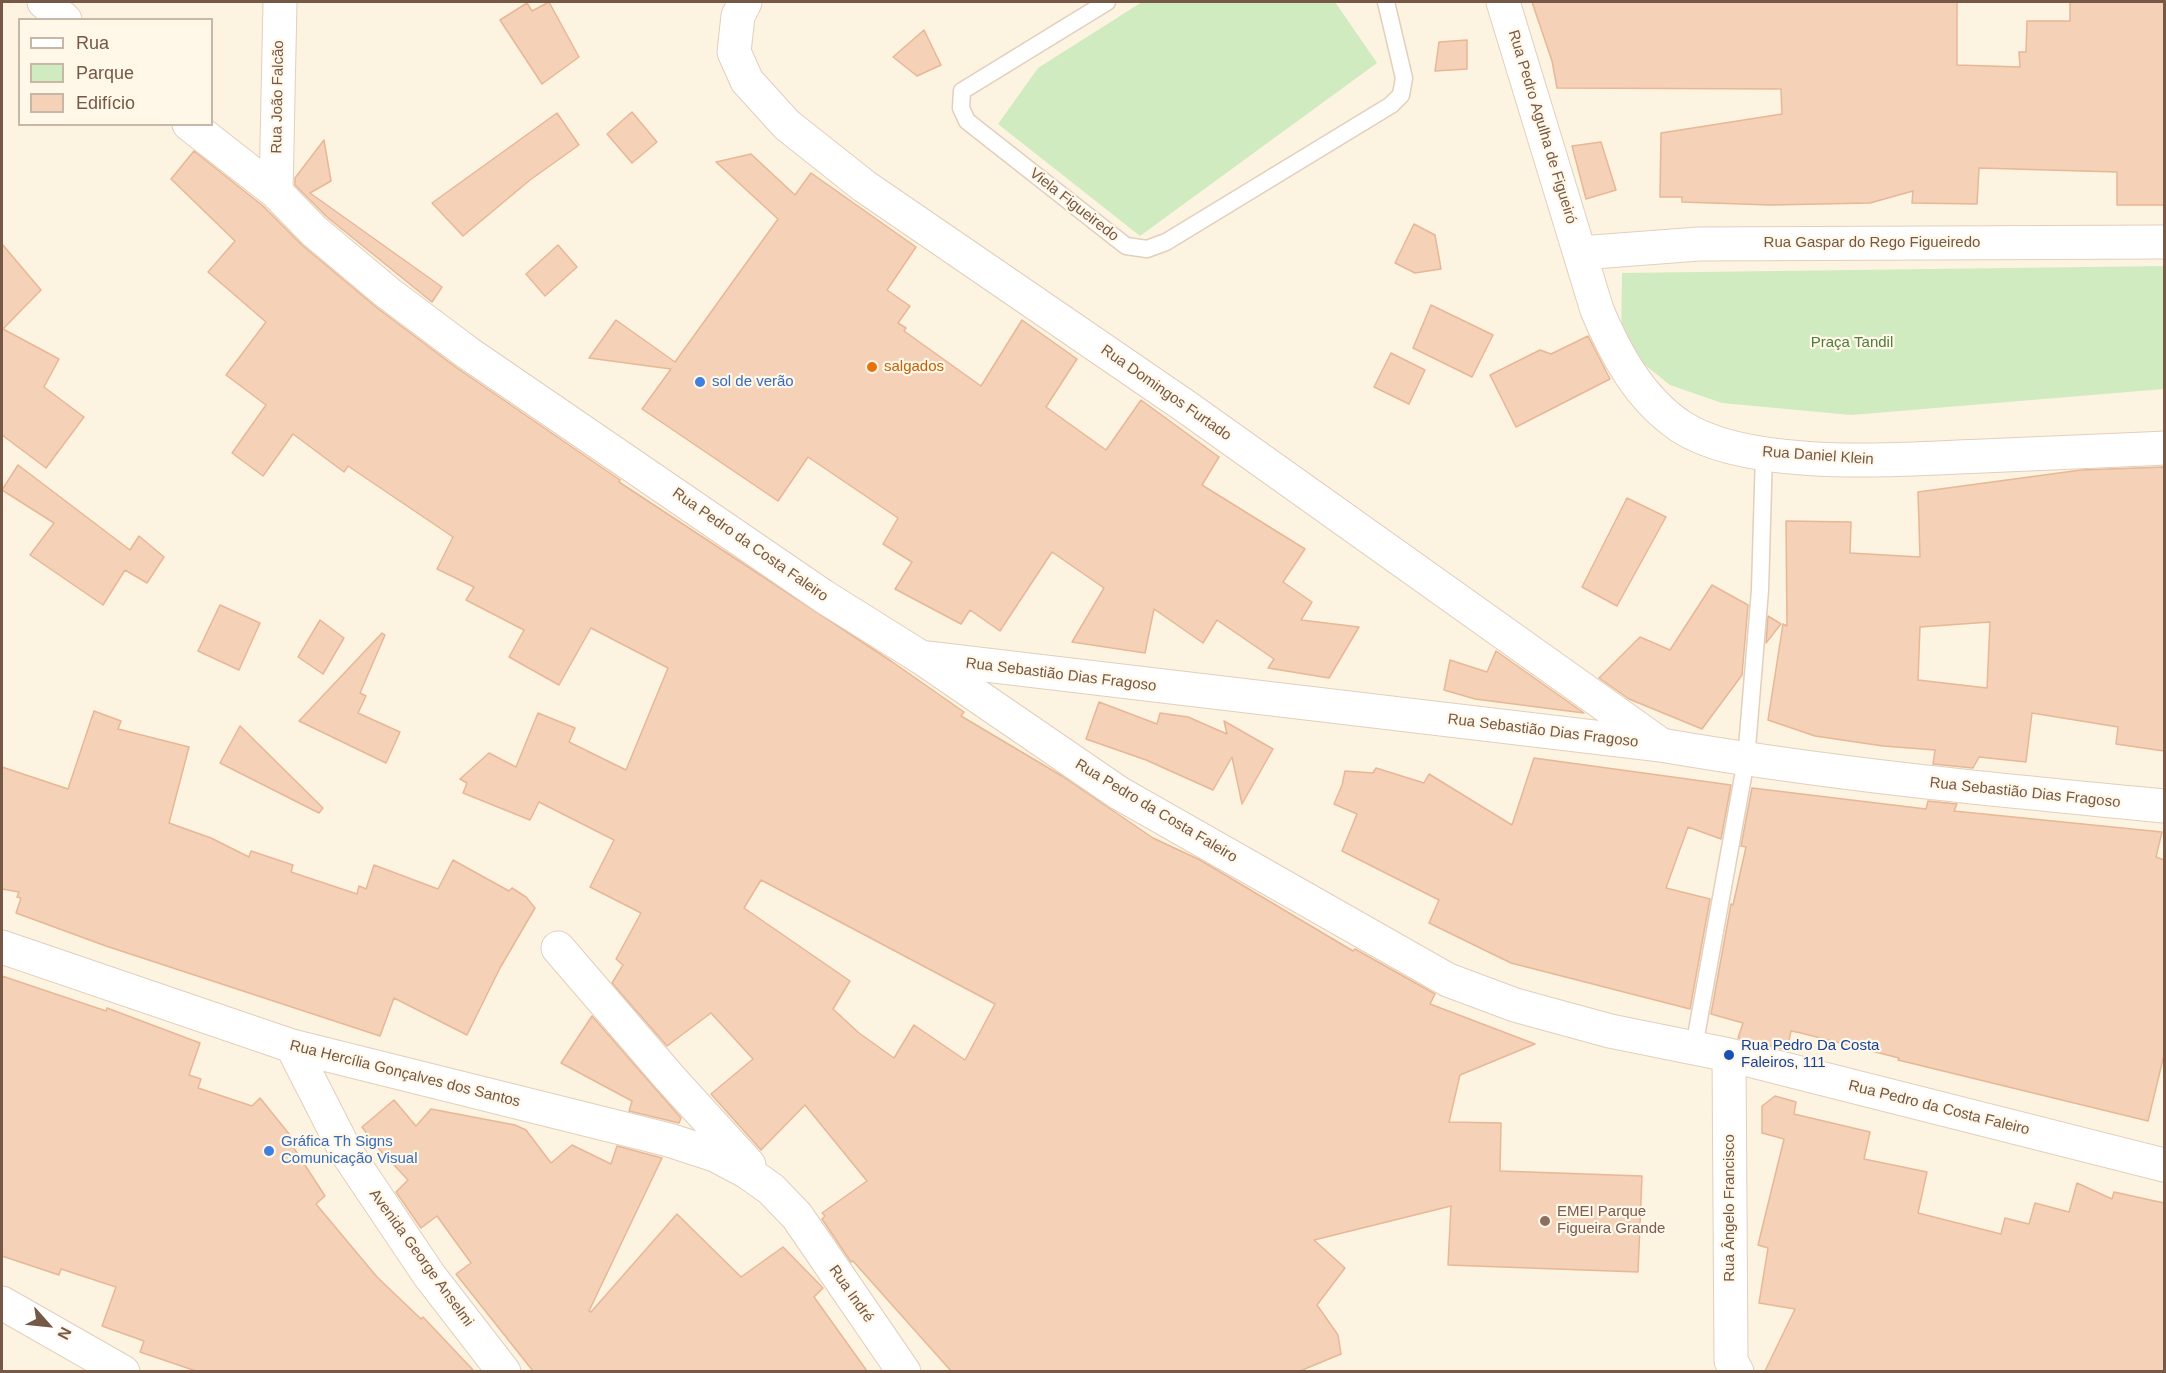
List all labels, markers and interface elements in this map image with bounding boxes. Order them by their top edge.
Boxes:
legend [18,18,213,126]
street label: Rua Pedro Agulha de Figueiró [1504,28,1580,226]
text: Rua [76,33,109,53]
street label: Rua João Falcão [268,40,288,154]
text: Parque [76,63,134,83]
text: Edifício [76,93,135,113]
street label: Viela Figueiredo [1026,165,1122,245]
street label: Rua Gaspar do Rego Figueiredo [1764,234,1980,252]
park label: Praça Tandil [1811,334,1893,352]
street label: Rua Domingos Furtado [1097,341,1235,445]
place label: salgados [884,358,944,376]
marker: salgados [865,360,879,374]
place label: sol de verão [712,373,794,391]
marker: sol de verão [693,375,707,389]
street label: Rua Daniel Klein [1762,443,1874,469]
street label: Rua Pedro da Costa Faleiro [669,484,831,606]
street label: Rua Sebastião Dias Fragoso [965,654,1157,696]
street label: Rua Sebastião Dias Fragoso [1447,710,1639,752]
street label: Rua Pedro da Costa Faleiro [1072,755,1240,867]
street label: Rua Sebastião Dias Fragoso [1929,774,2121,812]
street label: Rua Hercília Gonçalves dos Santos [288,1037,522,1111]
place label: Rua Pedro Da Costa Faleiros, 111 [1741,1037,1879,1072]
marker: Rua Pedro Da Costa Faleiros, 111 [1722,1048,1736,1062]
street label: Rua Pedro da Costa Faleiro [1847,1077,2031,1139]
place label: Gráfica Th Signs Comunicação Visual [281,1133,417,1168]
street label: Rua Ângelo Francisco [1721,1134,1739,1282]
marker: Gráfica Th Signs Comunicação Visual [262,1144,276,1158]
street label: Avenida George Anselmi [365,1186,477,1330]
place label: EMEI Parque Figueira Grande [1557,1203,1665,1238]
marker: EMEI Parque Figueira Grande [1538,1214,1552,1228]
street label: Rua Indré [825,1262,877,1326]
north arrow [18,1295,78,1355]
text: N [54,1324,75,1342]

